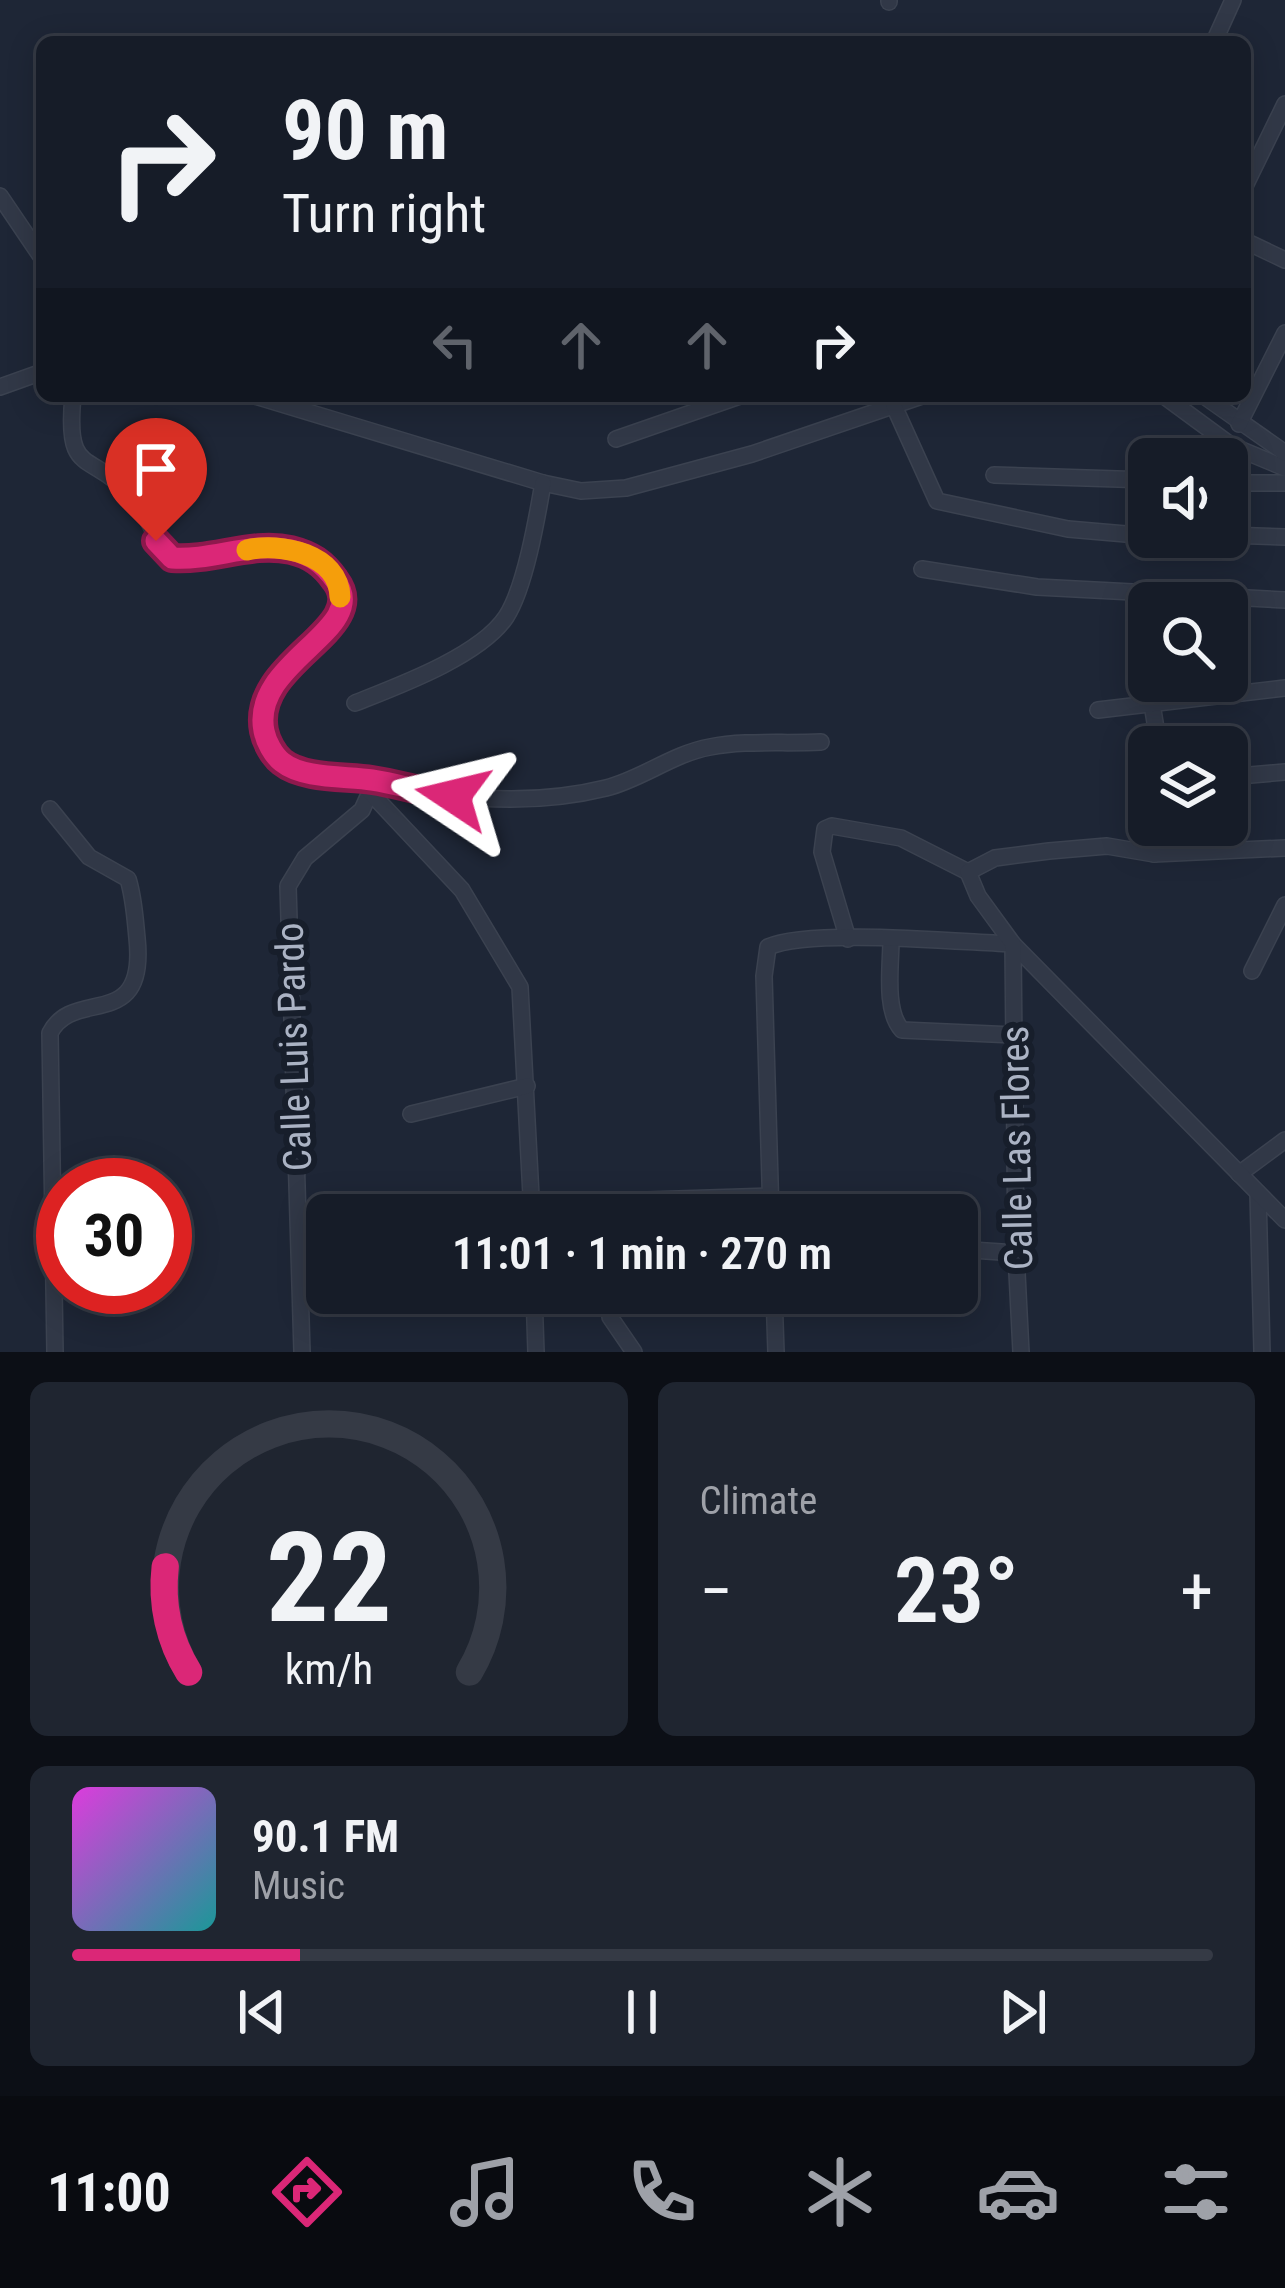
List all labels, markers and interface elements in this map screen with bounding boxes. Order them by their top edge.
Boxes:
text: 90 m [282,81,449,180]
icon: right [84,84,240,240]
text: Turn right [282,182,486,245]
icon: left [422,312,488,378]
icon: ahead [548,312,614,378]
icon: ahead [674,312,740,378]
icon: right [800,312,866,378]
pin [105,418,207,541]
icon: arrive [123,436,189,502]
map controls [1128,438,1248,846]
button: sound [1128,438,1248,558]
button: search [1128,582,1248,702]
button: layers [1128,726,1248,846]
position arrow [390,733,516,859]
street label: Calle Luis Pardo [267,922,321,1172]
street label: Calle Las Flores [992,1025,1042,1271]
speed limit sign: 30 [36,1158,192,1314]
text: 11:01 · 1 min · 270 m [452,1227,832,1280]
text: Climate [700,1478,817,1524]
text: 22 [266,1505,392,1651]
text: 23° [894,1539,1019,1644]
text: − [700,1553,733,1630]
text: + [1180,1553,1213,1630]
text: km/h [285,1644,373,1694]
text: 90.1 FM [252,1810,399,1863]
text: Music [252,1863,345,1909]
icon: previous [229,1979,295,2045]
icon: pause [609,1979,675,2045]
icon: next [990,1979,1056,2045]
icon: directions [265,2150,349,2234]
icon: music [443,2150,527,2234]
icon: phone [620,2150,704,2234]
icon: climate [798,2150,882,2234]
icon: car [976,2150,1060,2234]
icon: filters [1154,2150,1238,2234]
text: 11:00 [47,2161,171,2224]

